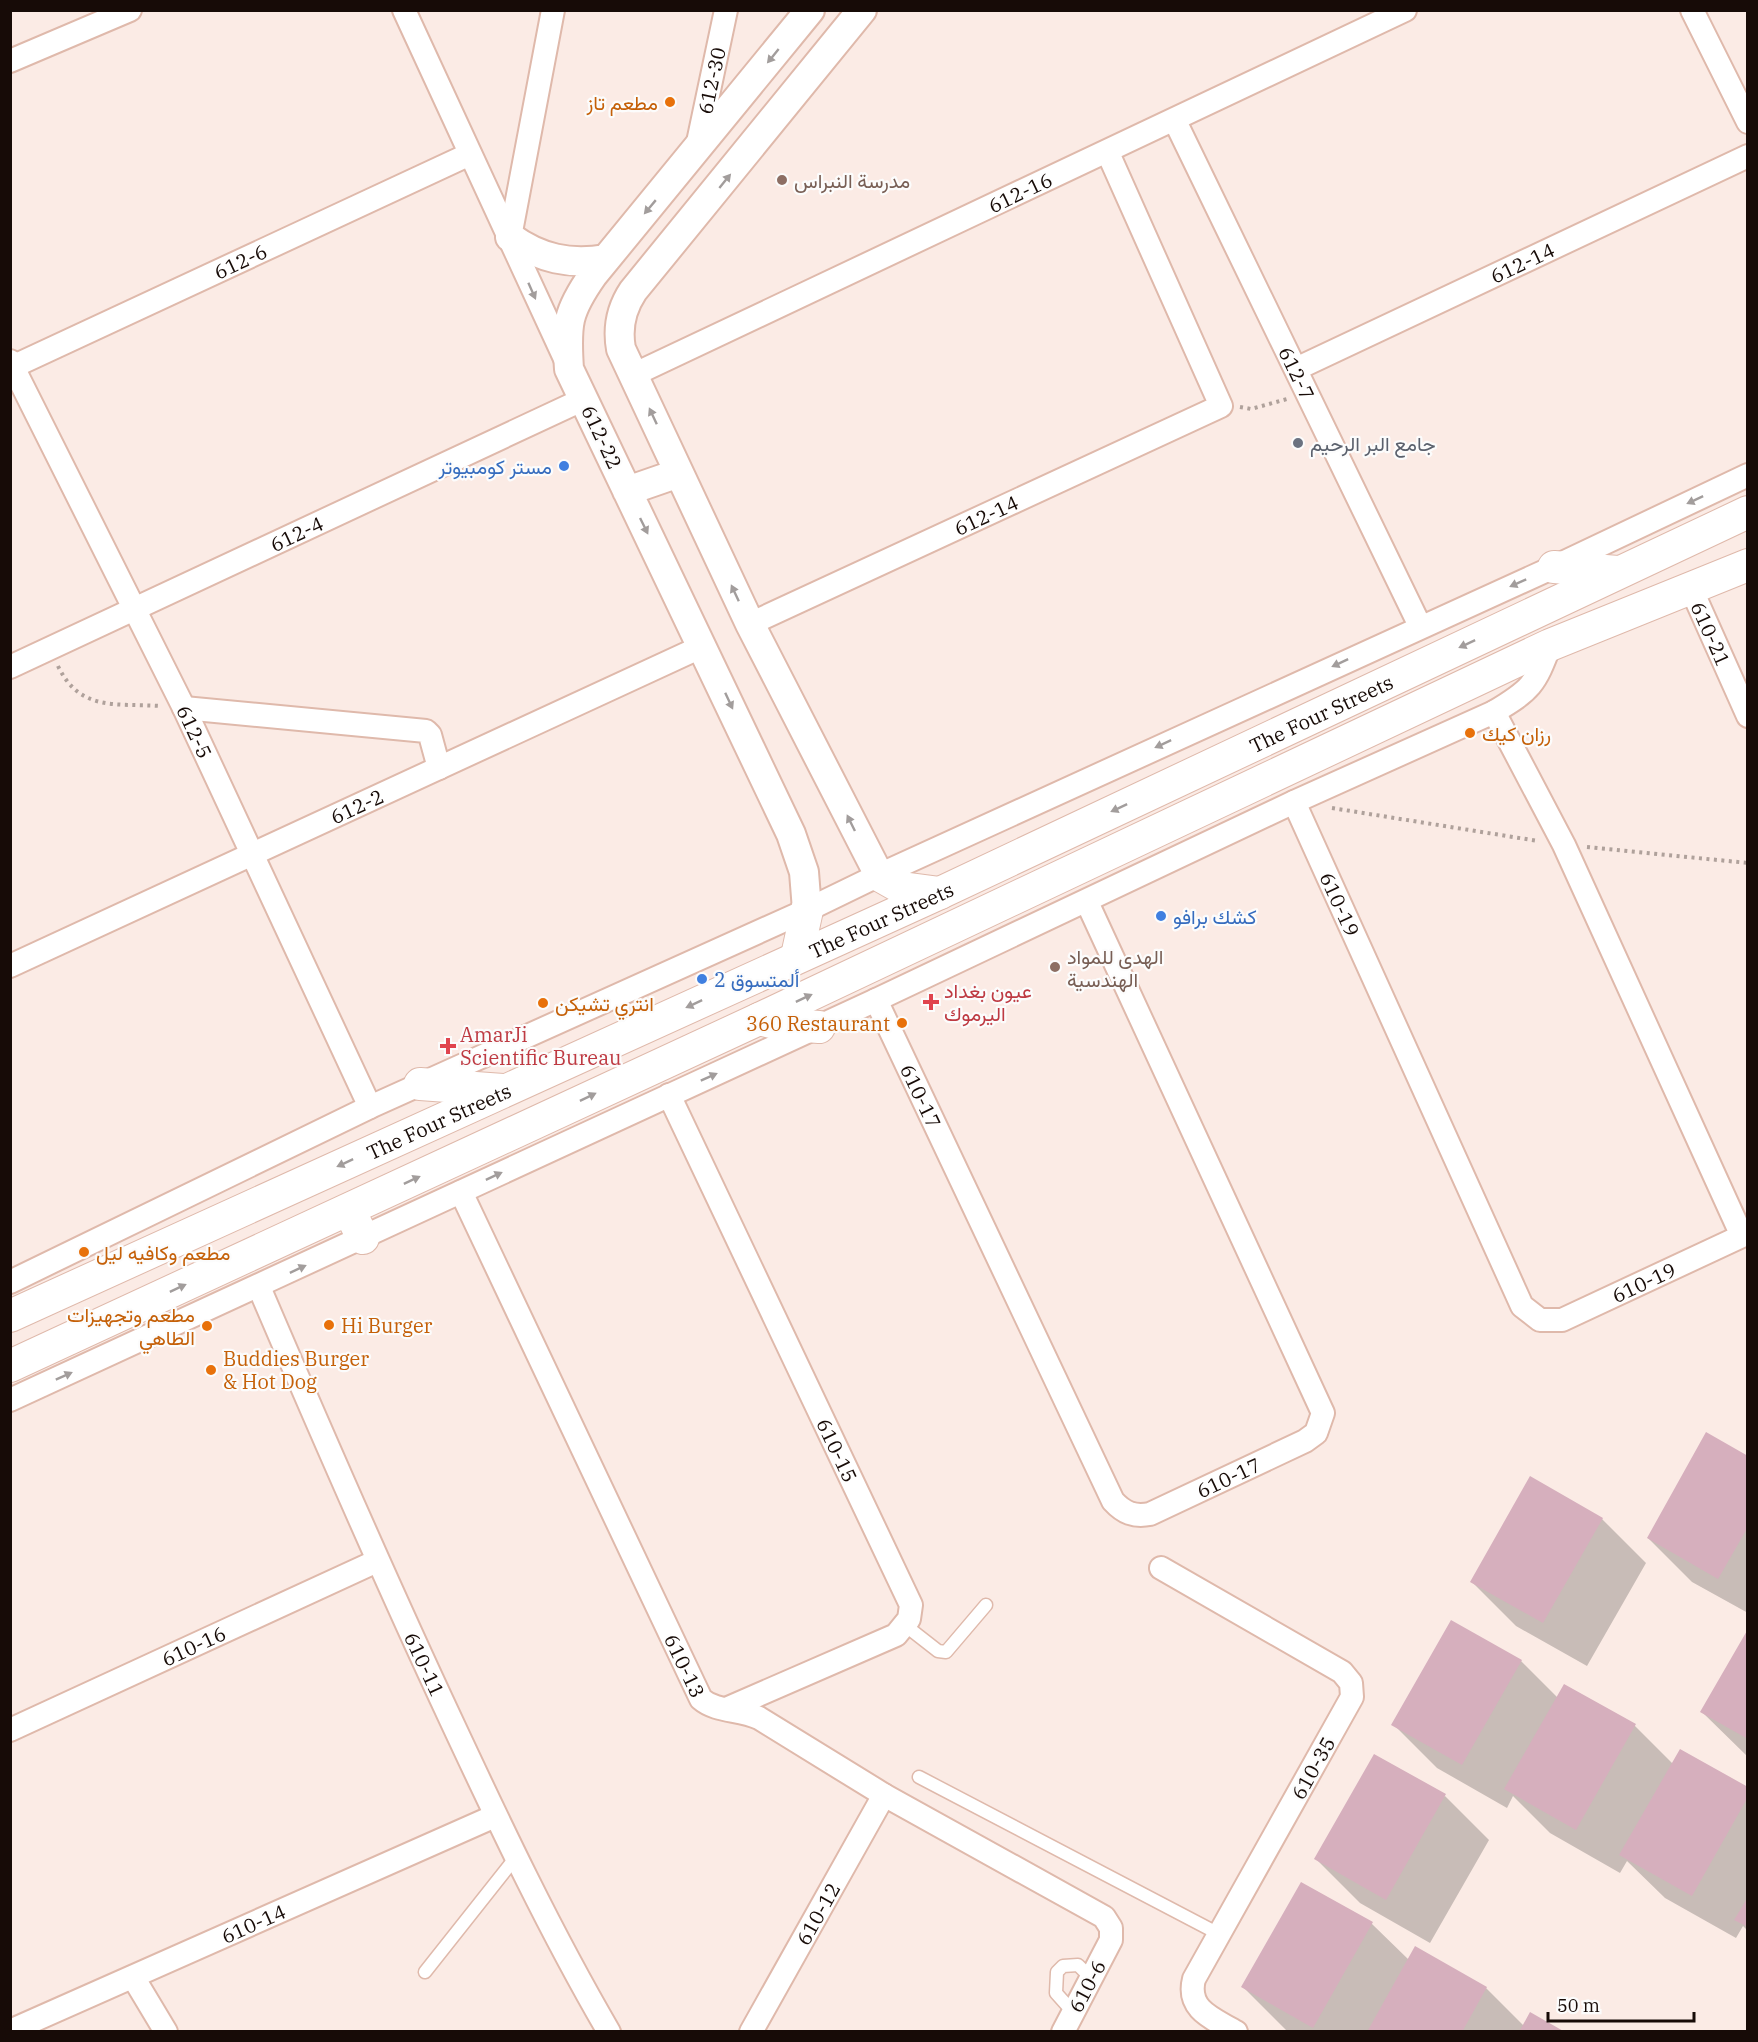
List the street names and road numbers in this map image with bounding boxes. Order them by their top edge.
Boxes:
street label: 612-30 [691,44,731,116]
street label: 612-16 [983,165,1056,219]
street label: 612-14 [1486,236,1559,289]
street label: 612-6 [209,237,271,285]
street label: 612-7 [1273,342,1322,404]
street label: 612-22 [575,401,629,473]
street label: 612-14 [949,488,1022,541]
street label: 612-4 [265,509,327,557]
street label: 610-21 [1685,597,1737,670]
street label: The Four Streets [1245,668,1397,759]
street label: 612-5 [171,700,219,762]
street label: 612-2 [326,782,388,830]
street label: 610-19 [1314,868,1366,941]
street label: The Four Streets [805,875,958,964]
street label: 610-17 [895,1059,948,1132]
street label: The Four Streets [362,1076,515,1166]
street label: 610-19 [1607,1255,1680,1309]
street label: 610-15 [811,1414,864,1487]
street label: 610-17 [1192,1450,1265,1504]
street label: 610-16 [157,1619,230,1672]
street label: 610-11 [399,1628,452,1701]
street label: 610-13 [658,1629,712,1702]
street label: 610-35 [1285,1732,1341,1804]
street label: 610-12 [789,1877,846,1950]
street label: 610-14 [217,1897,290,1949]
street label: 610-6 [1062,1955,1112,2017]

